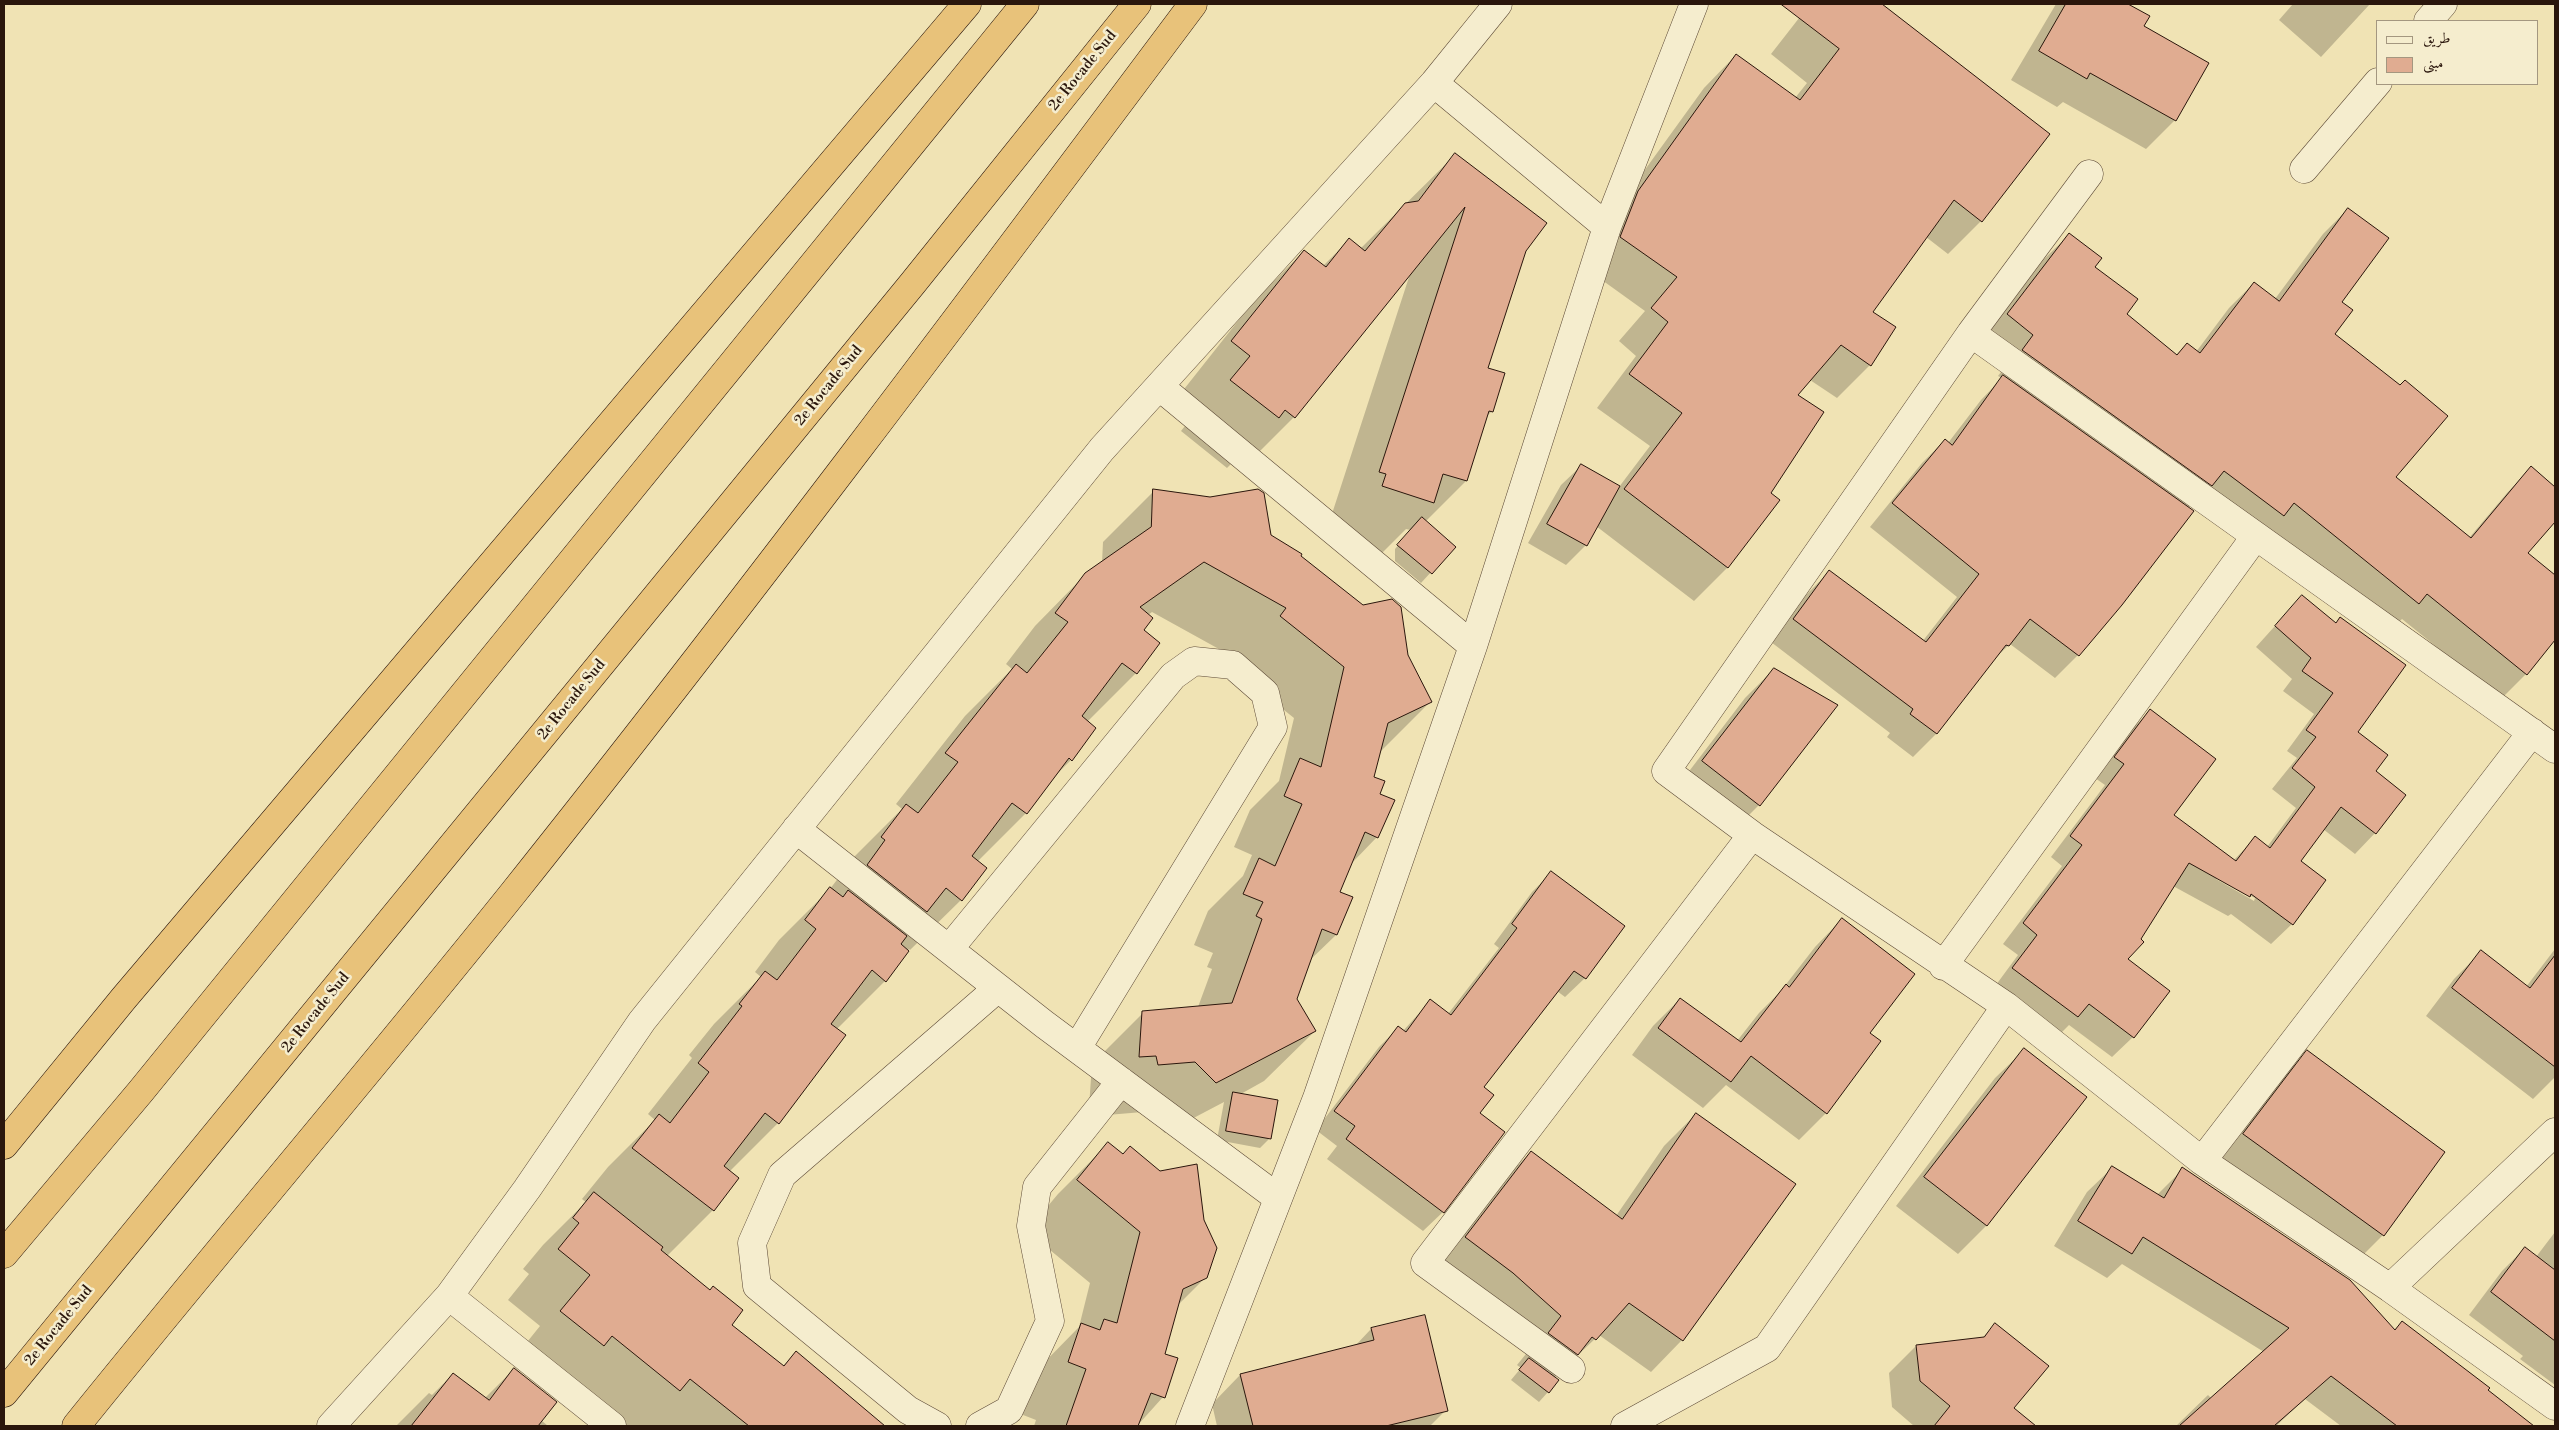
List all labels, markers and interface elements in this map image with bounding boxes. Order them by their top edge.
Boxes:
legend [2376,20,2539,85]
street label: 2e Rocade Sud [1045,27,1121,115]
text: طريق [2423,29,2450,48]
text: مبنى [2423,54,2443,73]
street label: 2e Rocade Sud [791,342,867,430]
street label: 2e Rocade Sud [534,656,610,744]
street label: 2e Rocade Sud [278,969,354,1057]
street label: 2e Rocade Sud [21,1282,97,1370]

